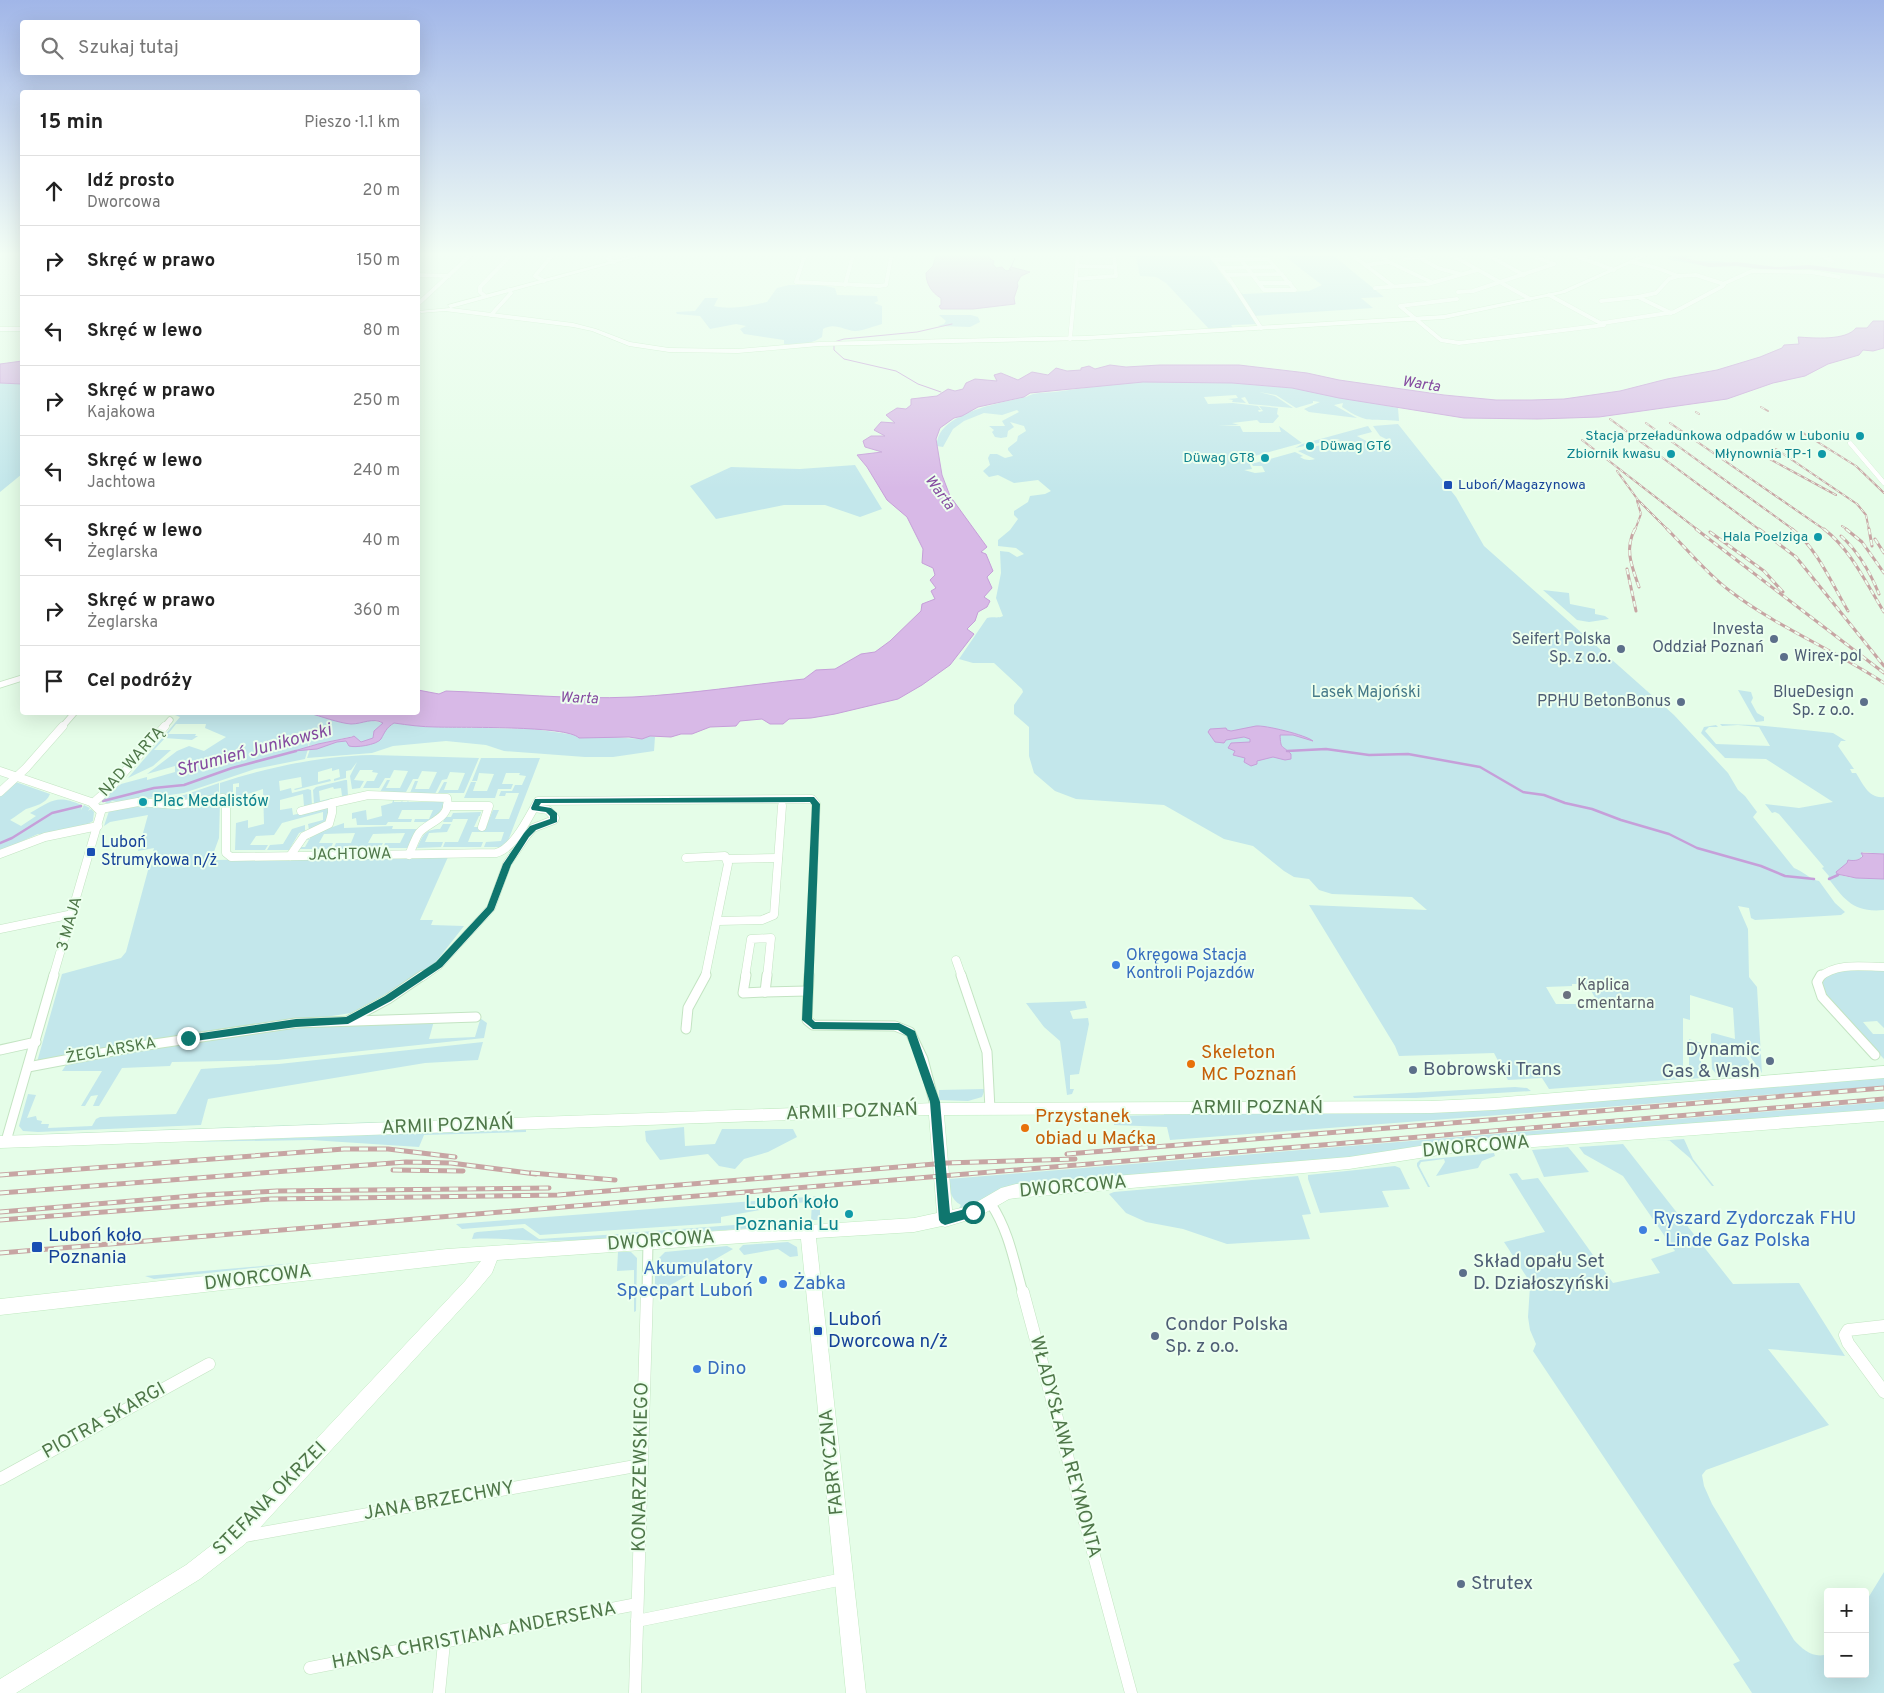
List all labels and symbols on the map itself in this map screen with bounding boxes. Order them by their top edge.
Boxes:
water label: Warta [1401,373,1442,397]
place label: Stacja przeładunkowa odpadów w Luboniu [1585,428,1850,445]
marker: Stacja przeładunkowa odpadów w Luboniu [1854,430,1866,442]
place label: Düwag GT6 [1320,438,1391,455]
marker: Düwag GT6 [1304,440,1316,452]
place label: Zbiornik kwasu [1566,446,1661,463]
place label: Młynownia TP-1 [1714,446,1812,463]
marker: Zbiornik kwasu [1665,448,1677,460]
marker: Młynownia TP-1 [1816,448,1828,460]
place label: Düwag GT8 [1183,450,1255,467]
marker: Düwag GT8 [1259,452,1271,464]
water label: Warta [920,472,958,514]
place label: Luboń/Magazynowa [1458,477,1586,494]
marker: Luboń/Magazynowa [1442,479,1454,491]
place label: Hala Poelziga [1723,529,1808,546]
marker: Hala Poelziga [1812,531,1824,543]
place label: Investa Oddział Poznań [1652,620,1764,658]
place label: Seifert Polska Sp. z o.o. [1512,630,1611,668]
marker: Investa Oddział Poznań [1768,633,1780,645]
marker: Seifert Polska Sp. z o.o. [1615,643,1627,655]
place label: Wirex-pol [1794,647,1862,667]
marker: Wirex-pol [1778,651,1790,663]
park label: Lasek Majoński [1311,683,1421,703]
place label: BlueDesign Sp. z o.o. [1773,683,1854,721]
water label: Warta [559,689,599,709]
place label: PPHU BetonBonus [1537,692,1671,712]
marker: PPHU BetonBonus [1675,696,1687,708]
marker: BlueDesign Sp. z o.o. [1858,696,1870,708]
water label: Strumień Junikowski [174,719,336,783]
street label: NAD WARTĄ [95,723,169,801]
place label: Plac Medalistów [153,792,269,812]
marker: Plac Medalistów [137,796,149,808]
place label: Luboń Strumykowa n/ż [101,833,217,871]
street label: JACHTOWA [308,844,392,866]
marker: Luboń Strumykowa n/ż [85,846,97,858]
street label: 3 MAJA [53,894,87,954]
place label: Okręgowa Stacja Kontroli Pojazdów [1126,946,1255,984]
marker: Okręgowa Stacja Kontroli Pojazdów [1110,959,1122,971]
place label: Kaplica cmentarna [1577,976,1655,1014]
marker: Kaplica cmentarna [1561,989,1573,1001]
route end [177,1027,200,1050]
street label: ŻEGLARSKA [64,1032,158,1069]
place label: Dynamic Gas & Wash [1662,1038,1760,1084]
place label: Skeleton MC Poznań [1201,1041,1297,1087]
marker: Dynamic Gas & Wash [1764,1055,1776,1067]
marker: Skeleton MC Poznań [1185,1058,1197,1070]
place label: Bobrowski Trans [1423,1058,1561,1082]
marker: Bobrowski Trans [1407,1064,1419,1076]
street label: ARMII POZNAŃ [1191,1095,1323,1120]
street label: ARMII POZNAŃ [785,1097,919,1126]
place label: Przystanek obiad u Maćka [1035,1105,1156,1151]
street label: ARMII POZNAŃ [381,1111,515,1140]
marker: Przystanek obiad u Maćka [1019,1122,1031,1134]
street label: DWORCOWA [1421,1130,1531,1164]
street label: DWORCOWA [1018,1170,1128,1204]
place label: Luboń koło Poznania Lu [735,1191,839,1237]
route start [962,1201,985,1224]
place label: Ryszard Zydorczak FHU - Linde Gaz Polska [1653,1207,1856,1253]
marker: Luboń koło Poznania Lu [843,1208,855,1220]
place label: Luboń koło Poznania [48,1224,142,1270]
marker: Ryszard Zydorczak FHU - Linde Gaz Polska [1637,1224,1649,1236]
street label: DWORCOWA [606,1225,716,1257]
marker: Luboń koło Poznania [30,1240,44,1254]
place label: Skład opału Set D. Działoszyński [1473,1250,1609,1296]
place label: Akumulatory Specpart Luboń [616,1257,753,1303]
street label: DWORCOWA [203,1260,313,1296]
marker: Skład opału Set D. Działoszyński [1457,1267,1469,1279]
place label: Żabka [793,1271,846,1296]
marker: Akumulatory Specpart Luboń [757,1274,769,1286]
marker: Żabka [777,1278,789,1290]
place label: Luboń Dworcowa n/ż [828,1308,948,1354]
place label: Condor Polska Sp. z o.o. [1165,1313,1288,1359]
marker: Luboń Dworcowa n/ż [812,1325,824,1337]
marker: Condor Polska Sp. z o.o. [1149,1330,1161,1342]
street label: WŁADYSŁAWA REYMONTA [1024,1333,1106,1561]
place label: Dino [707,1357,746,1381]
marker: Dino [691,1363,703,1375]
street label: PIOTRA SKARGI [38,1377,170,1465]
street label: KONARZEWSKIEGO [628,1382,654,1552]
street label: FABRYCZNA [814,1408,850,1516]
street label: STEFANA OKRZEI [208,1437,332,1561]
street label: JANA BRZECHWY [361,1476,517,1526]
place label: Strutex [1471,1572,1533,1596]
marker: Strutex [1455,1578,1467,1590]
street label: HANSA CHRISTIANA ANDERSENA [330,1597,618,1675]

